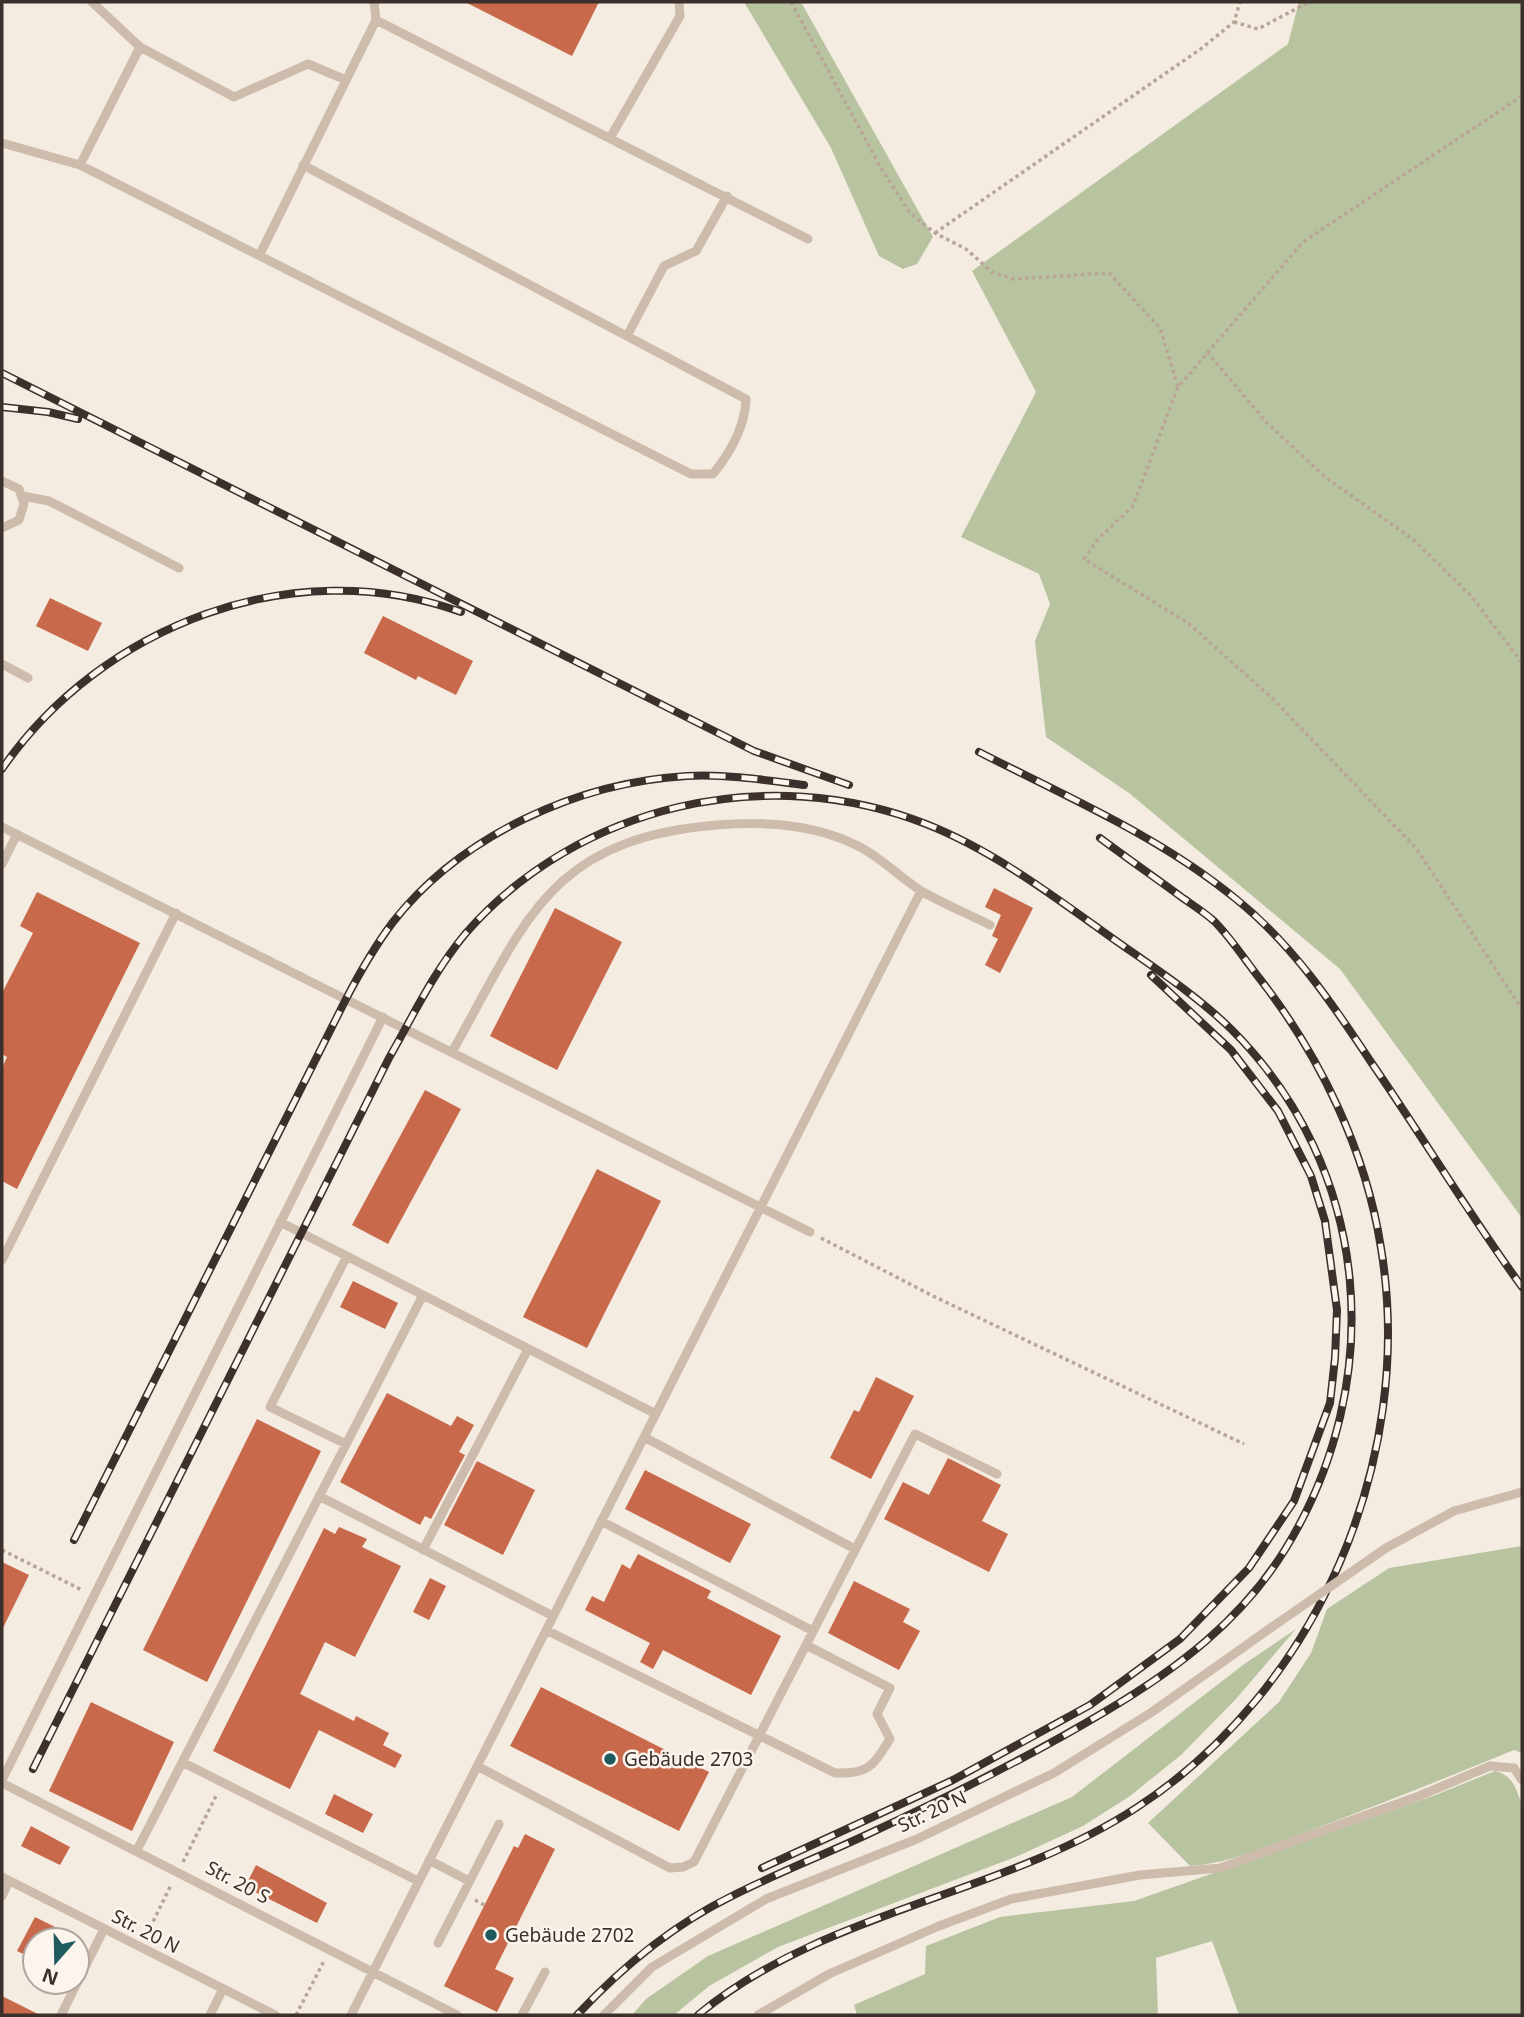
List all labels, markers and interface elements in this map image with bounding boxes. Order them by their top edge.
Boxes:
place label: Gebäude 2703 [624,1746,753,1772]
marker: Gebäude 2703 [602,1751,618,1767]
street label: Str. 20 N [893,1784,971,1838]
street label: Str. 20 S [201,1854,275,1910]
street label: Str. 20 N [107,1903,185,1959]
place label: Gebäude 2702 [505,1922,634,1948]
north arrow [21,1926,91,1996]
marker: Gebäude 2702 [483,1927,499,1943]
text: N [38,1962,62,1992]

